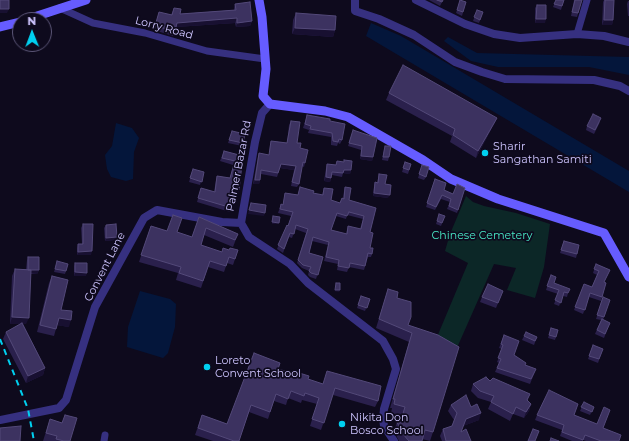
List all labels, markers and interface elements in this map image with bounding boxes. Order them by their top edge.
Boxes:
north arrow [12,12,52,52]
text: N [27,14,36,28]
street label: Lorry Road [134,14,194,42]
street label: Palmer Bazar Rd [224,119,254,213]
place label: Sharir Sangathan Samiti [493,140,592,166]
marker: Sharir Sangathan Samiti [480,148,490,158]
park label: Chinese Cemetery [432,229,532,243]
street label: Convent Lane [82,230,128,304]
place label: Loreto Convent School [215,354,301,380]
marker: Loreto Convent School [202,362,212,372]
place label: Nikita Don Bosco School [350,411,423,437]
marker: Nikita Don Bosco School [337,419,347,429]

